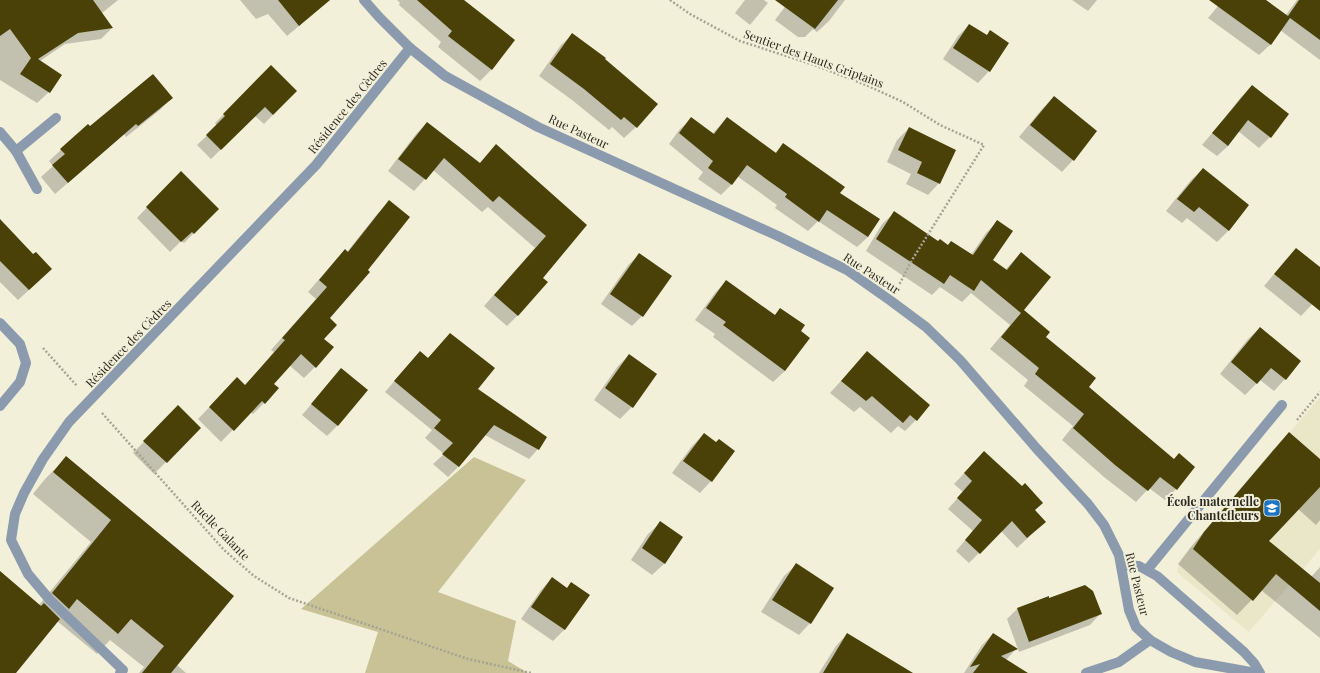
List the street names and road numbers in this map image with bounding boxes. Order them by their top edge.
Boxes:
street label: Sentier des Hauts Griptains [742,25,886,91]
street label: Résidence des Cèdres [304,55,390,157]
street label: Rue Pasteur [546,110,612,152]
street label: Rue Pasteur [841,249,904,298]
street label: Résidence des Cèdres [82,295,174,391]
street label: Ruelle Galante [188,496,254,564]
street label: Rue Pasteur [1122,551,1154,618]

